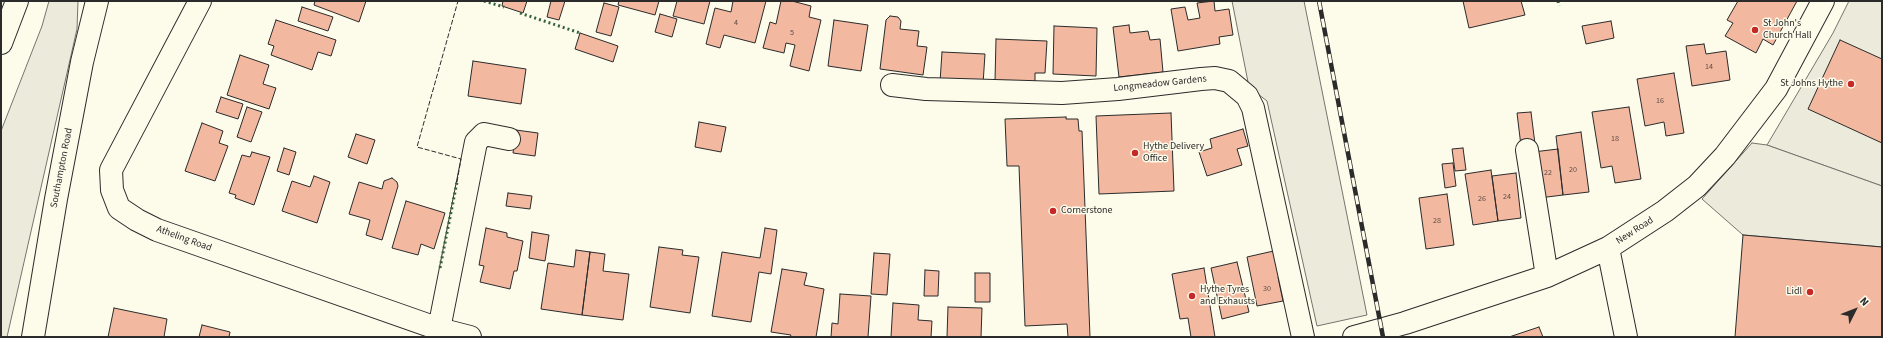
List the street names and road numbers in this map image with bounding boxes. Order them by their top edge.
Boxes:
street label: Longmeadow Gardens [1113,73,1207,95]
street label: Southampton Road [48,127,76,209]
street label: New Road [1614,214,1656,248]
street label: Atheling Road [155,223,213,255]

